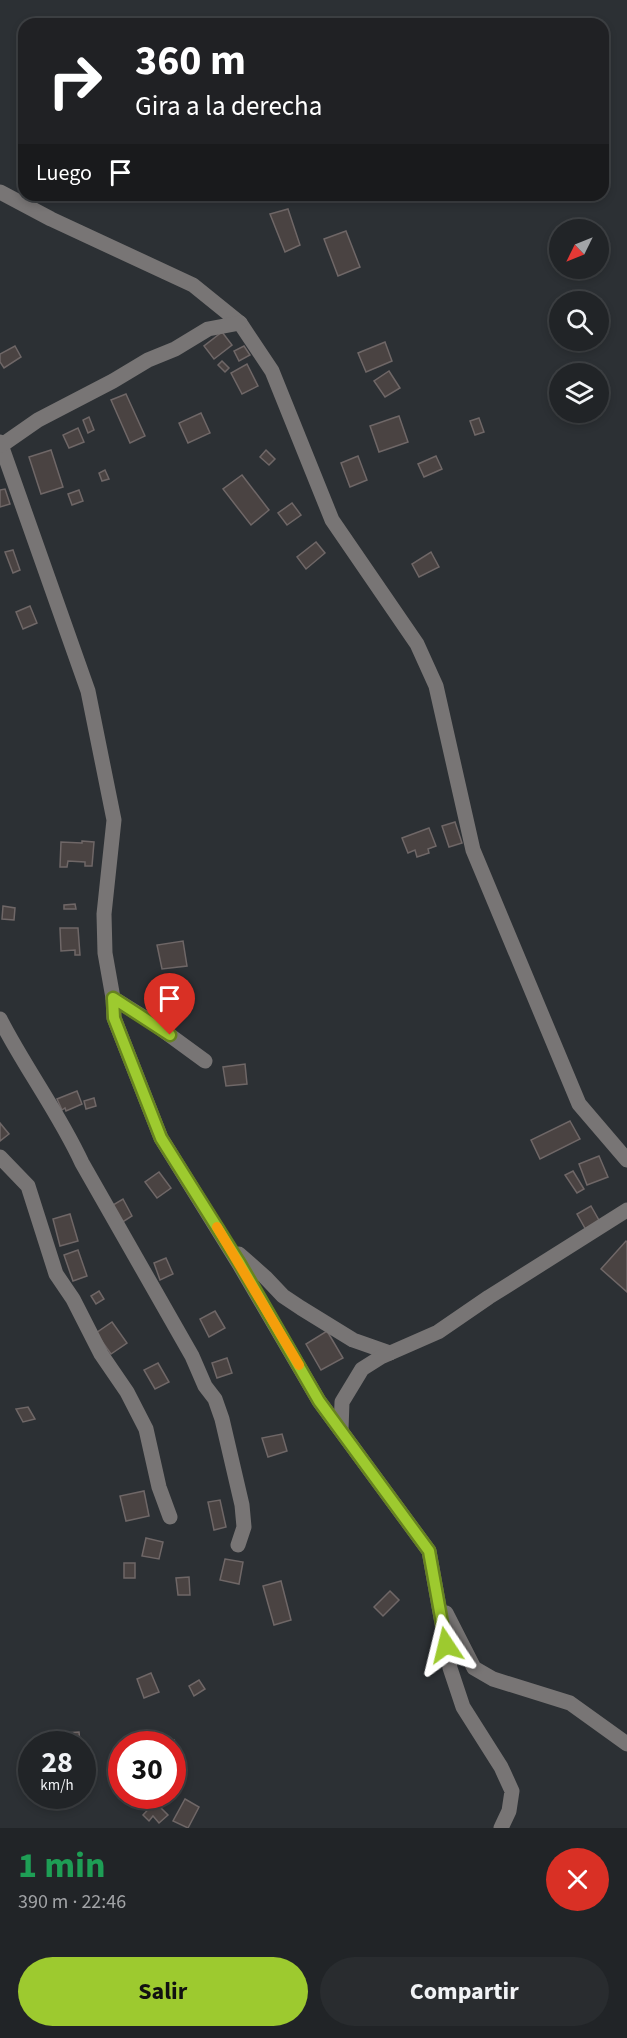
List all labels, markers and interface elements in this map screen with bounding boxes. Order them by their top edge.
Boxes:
text: 360 m [135,31,246,91]
icon: right [36,42,114,120]
text: Gira a la derecha [135,87,322,126]
icon: arrive [104,156,137,189]
text: Luego [36,157,92,189]
north arrow [549,219,609,279]
map controls [549,219,609,423]
button: search [549,291,609,351]
button: layers [549,363,609,423]
pin [144,973,195,1035]
icon: arrive [153,982,186,1015]
position arrow [414,1613,478,1677]
speed limit sign: 30 [108,1731,186,1809]
text: 28 [41,1741,73,1784]
text: km/h [40,1775,74,1796]
text: 1 min [18,1840,106,1891]
button: close [546,1848,609,1911]
text: 390 m · 22:46 [18,1888,126,1916]
button: Salir [18,1957,308,2026]
button: Compartir [320,1957,609,2026]

